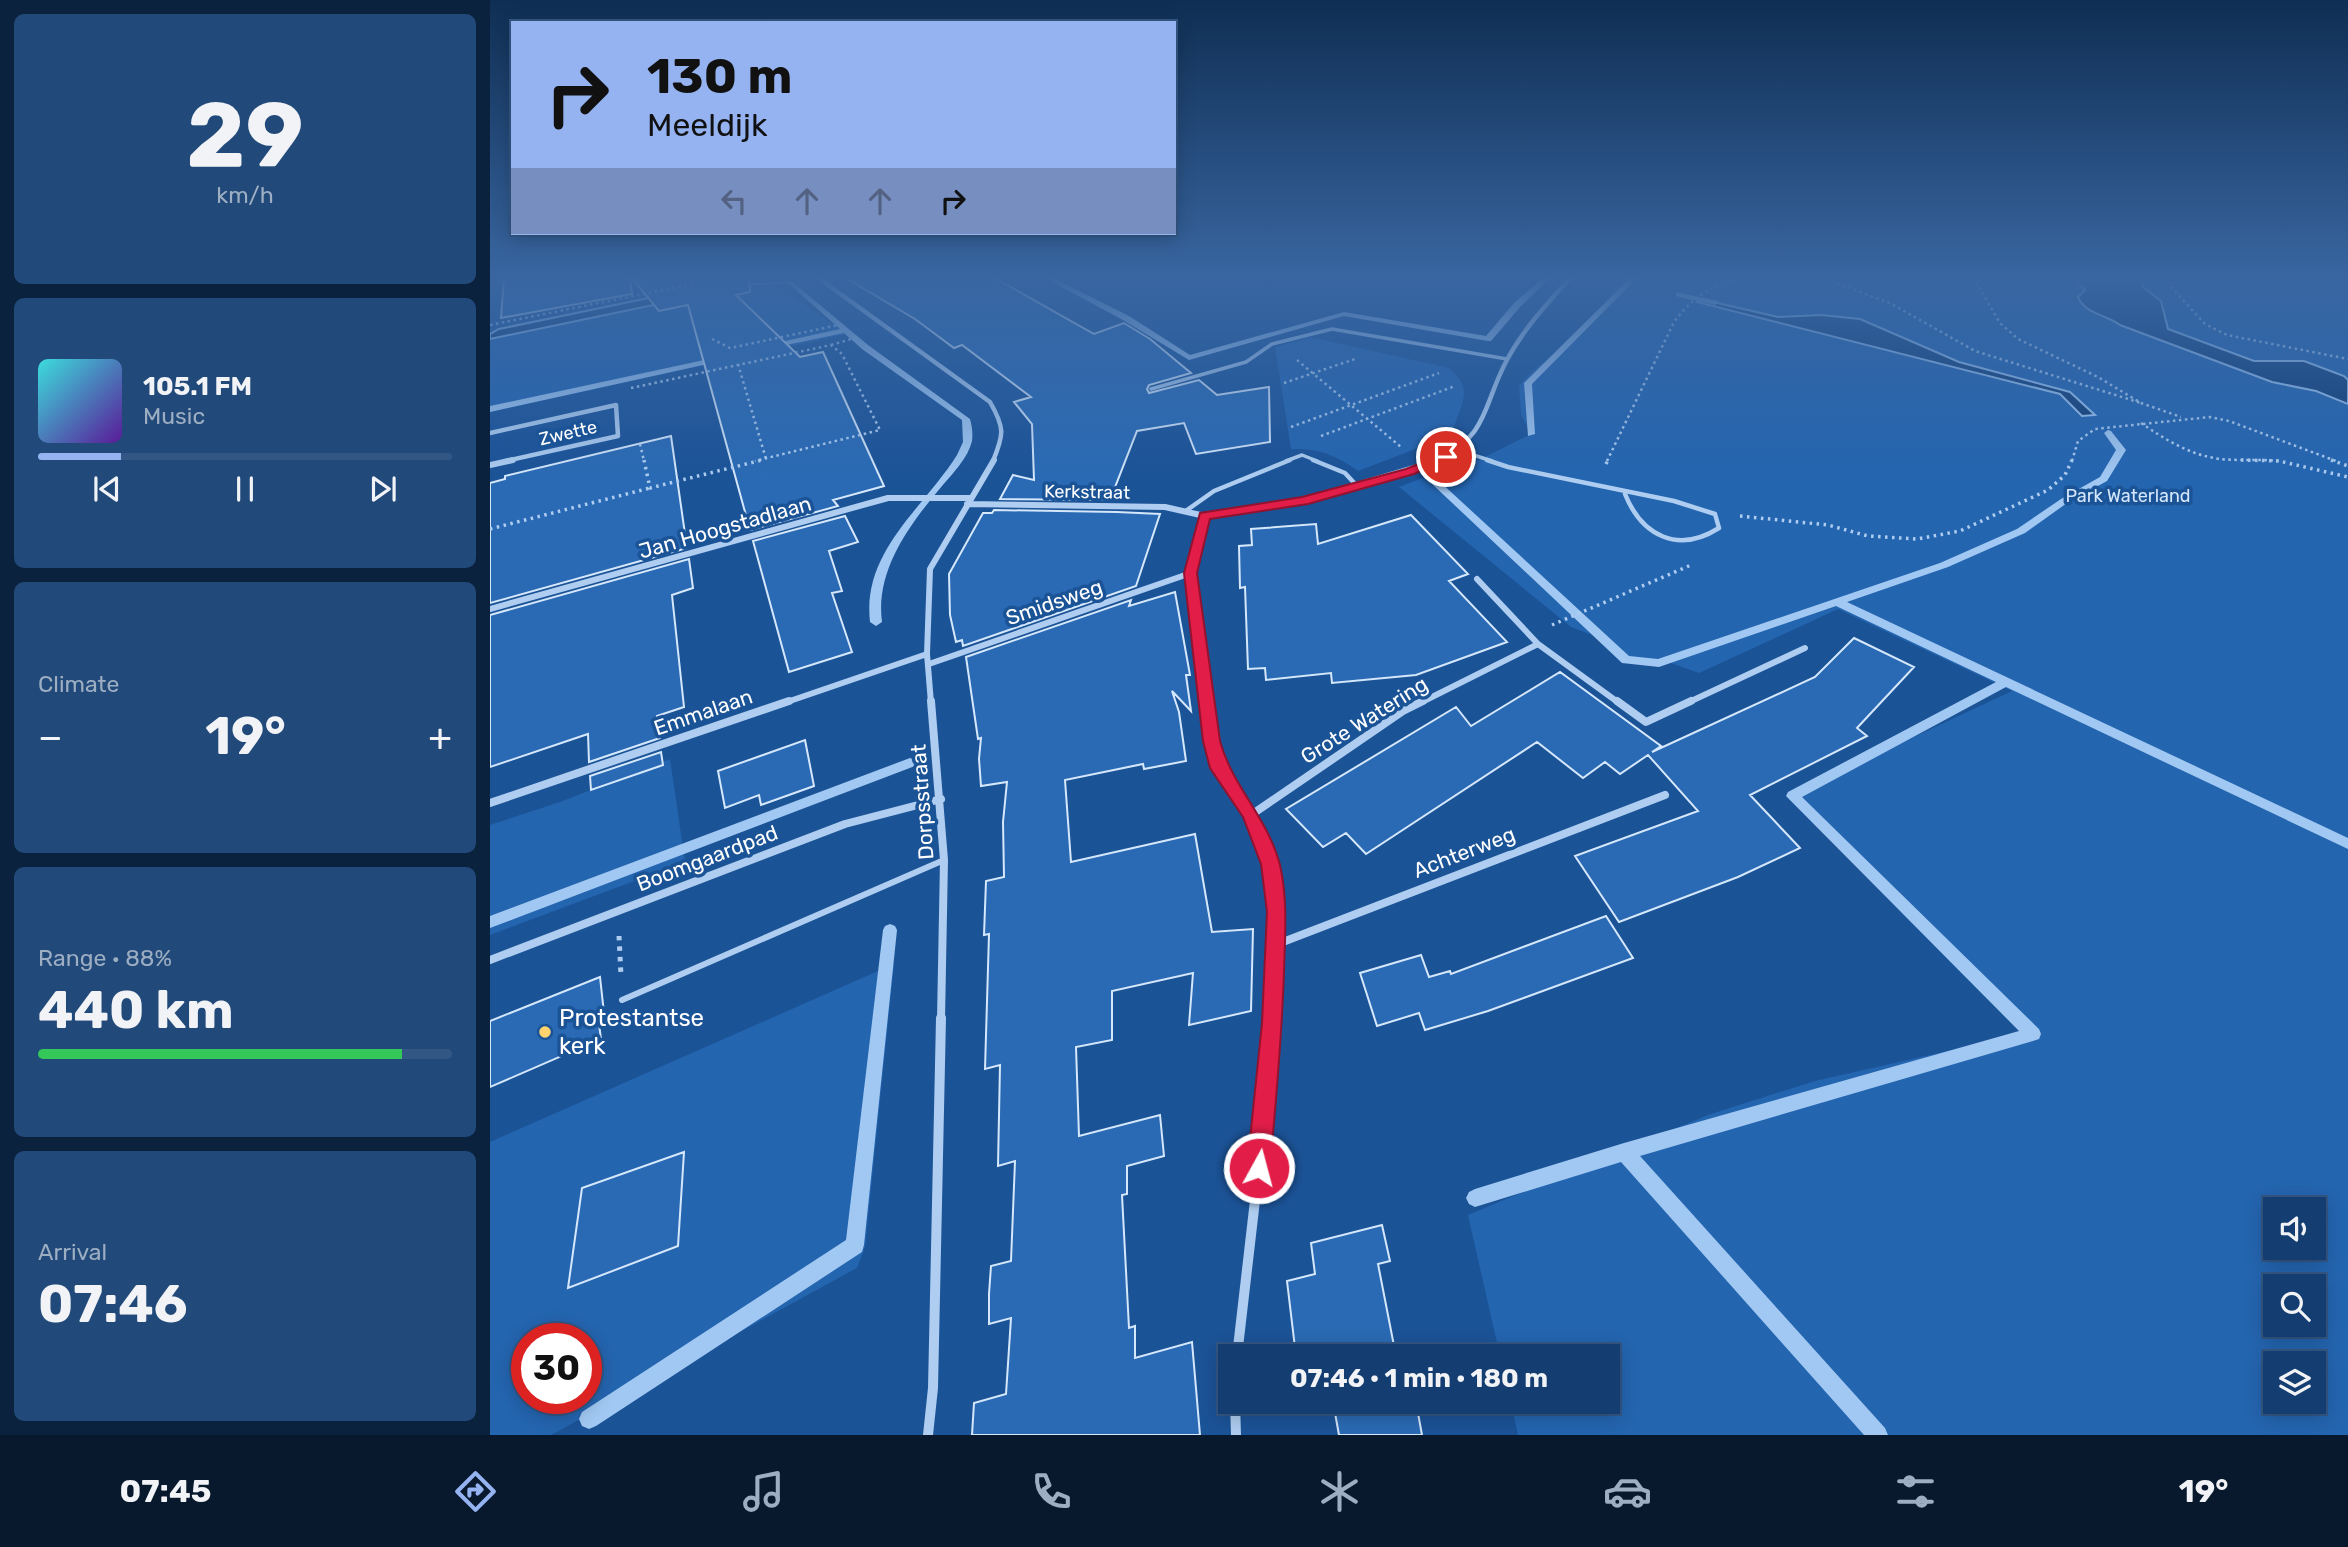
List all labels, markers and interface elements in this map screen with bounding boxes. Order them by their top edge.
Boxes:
text: 130 m [647,47,792,105]
icon: right [532,49,623,140]
text: 29 [186,81,304,189]
text: Meeldijk [647,106,767,144]
text: km/h [216,181,274,209]
icon: left [715,182,753,220]
icon: ahead [788,182,826,220]
icon: ahead [861,182,899,220]
icon: right [934,182,972,220]
text: 105.1 FM [143,371,252,402]
text: Music [143,402,205,430]
street label: Zwette [537,416,599,450]
pin [1416,427,1476,487]
icon: arrive [1427,438,1465,476]
icon: previous [88,470,126,508]
icon: pause [226,470,264,508]
icon: next [364,470,402,508]
street label: Kerkstraat [1044,480,1130,504]
park label: Park Waterland [2065,485,2191,507]
street label: Jan Hoogstadlaan [636,490,814,564]
street label: Smidsweg [1002,574,1106,630]
text: Climate [38,670,119,698]
street label: Grote Watering [1296,671,1432,769]
street label: Emmalaan [650,683,756,741]
text: 19° [205,705,286,767]
text: − [38,714,63,760]
text: + [428,714,452,760]
street label: Dorpsstraat [905,743,939,861]
street label: Boomgaardpad [633,820,781,896]
street label: Achterweg [1410,821,1518,883]
text: Range · 88% [38,944,172,972]
text: 440 km [38,979,234,1041]
place label: Protestantse kerk [559,1004,704,1060]
marker: Protestantse kerk [537,1024,553,1040]
position arrow [1222,1131,1296,1205]
map controls [2263,1197,2326,1414]
button: sound [2263,1197,2326,1260]
text: Arrival [38,1238,107,1266]
text: 07:46 [38,1273,188,1335]
button: search [2263,1274,2326,1337]
speed limit sign: 30 [511,1323,602,1414]
button: layers [2263,1351,2326,1414]
text: 07:46 · 1 min · 180 m [1290,1363,1548,1394]
icon: directions [451,1467,500,1516]
icon: music [739,1467,788,1516]
icon: phone [1027,1467,1076,1516]
icon: climate [1315,1467,1364,1516]
icon: car [1603,1467,1652,1516]
icon: filters [1891,1467,1940,1516]
text: 07:45 [120,1472,211,1510]
text: 19° [2179,1472,2228,1510]

